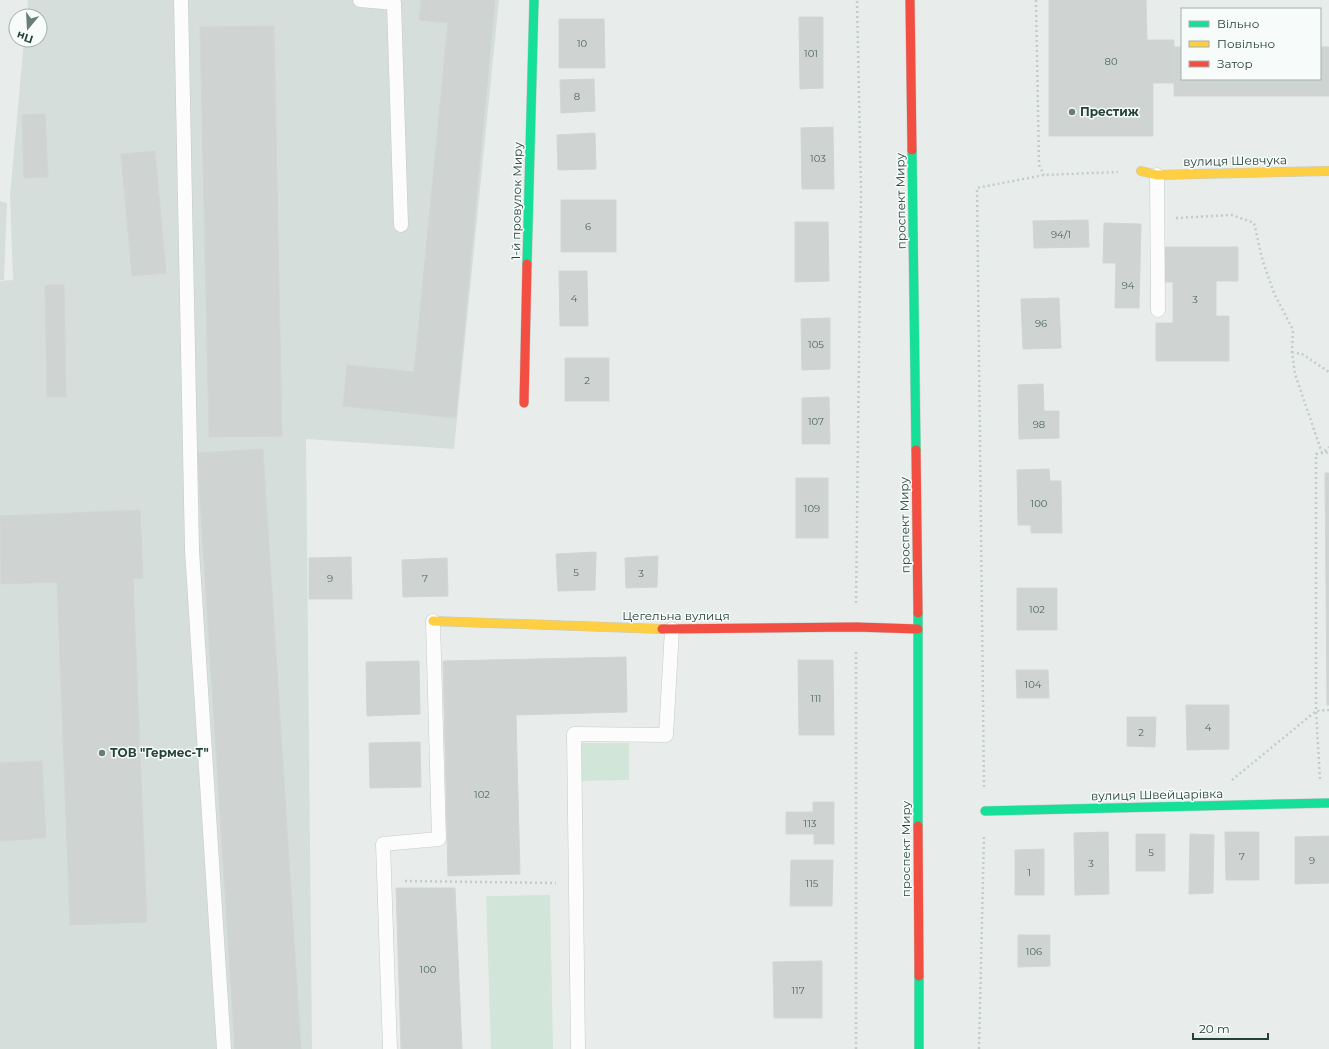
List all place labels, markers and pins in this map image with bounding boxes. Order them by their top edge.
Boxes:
place label: Престиж [1080,104,1139,119]
marker: Престиж [1067,107,1077,117]
place label: ТОВ "Гермес-Т" [110,745,209,760]
marker: ТОВ "Гермес-Т" [97,748,107,758]

